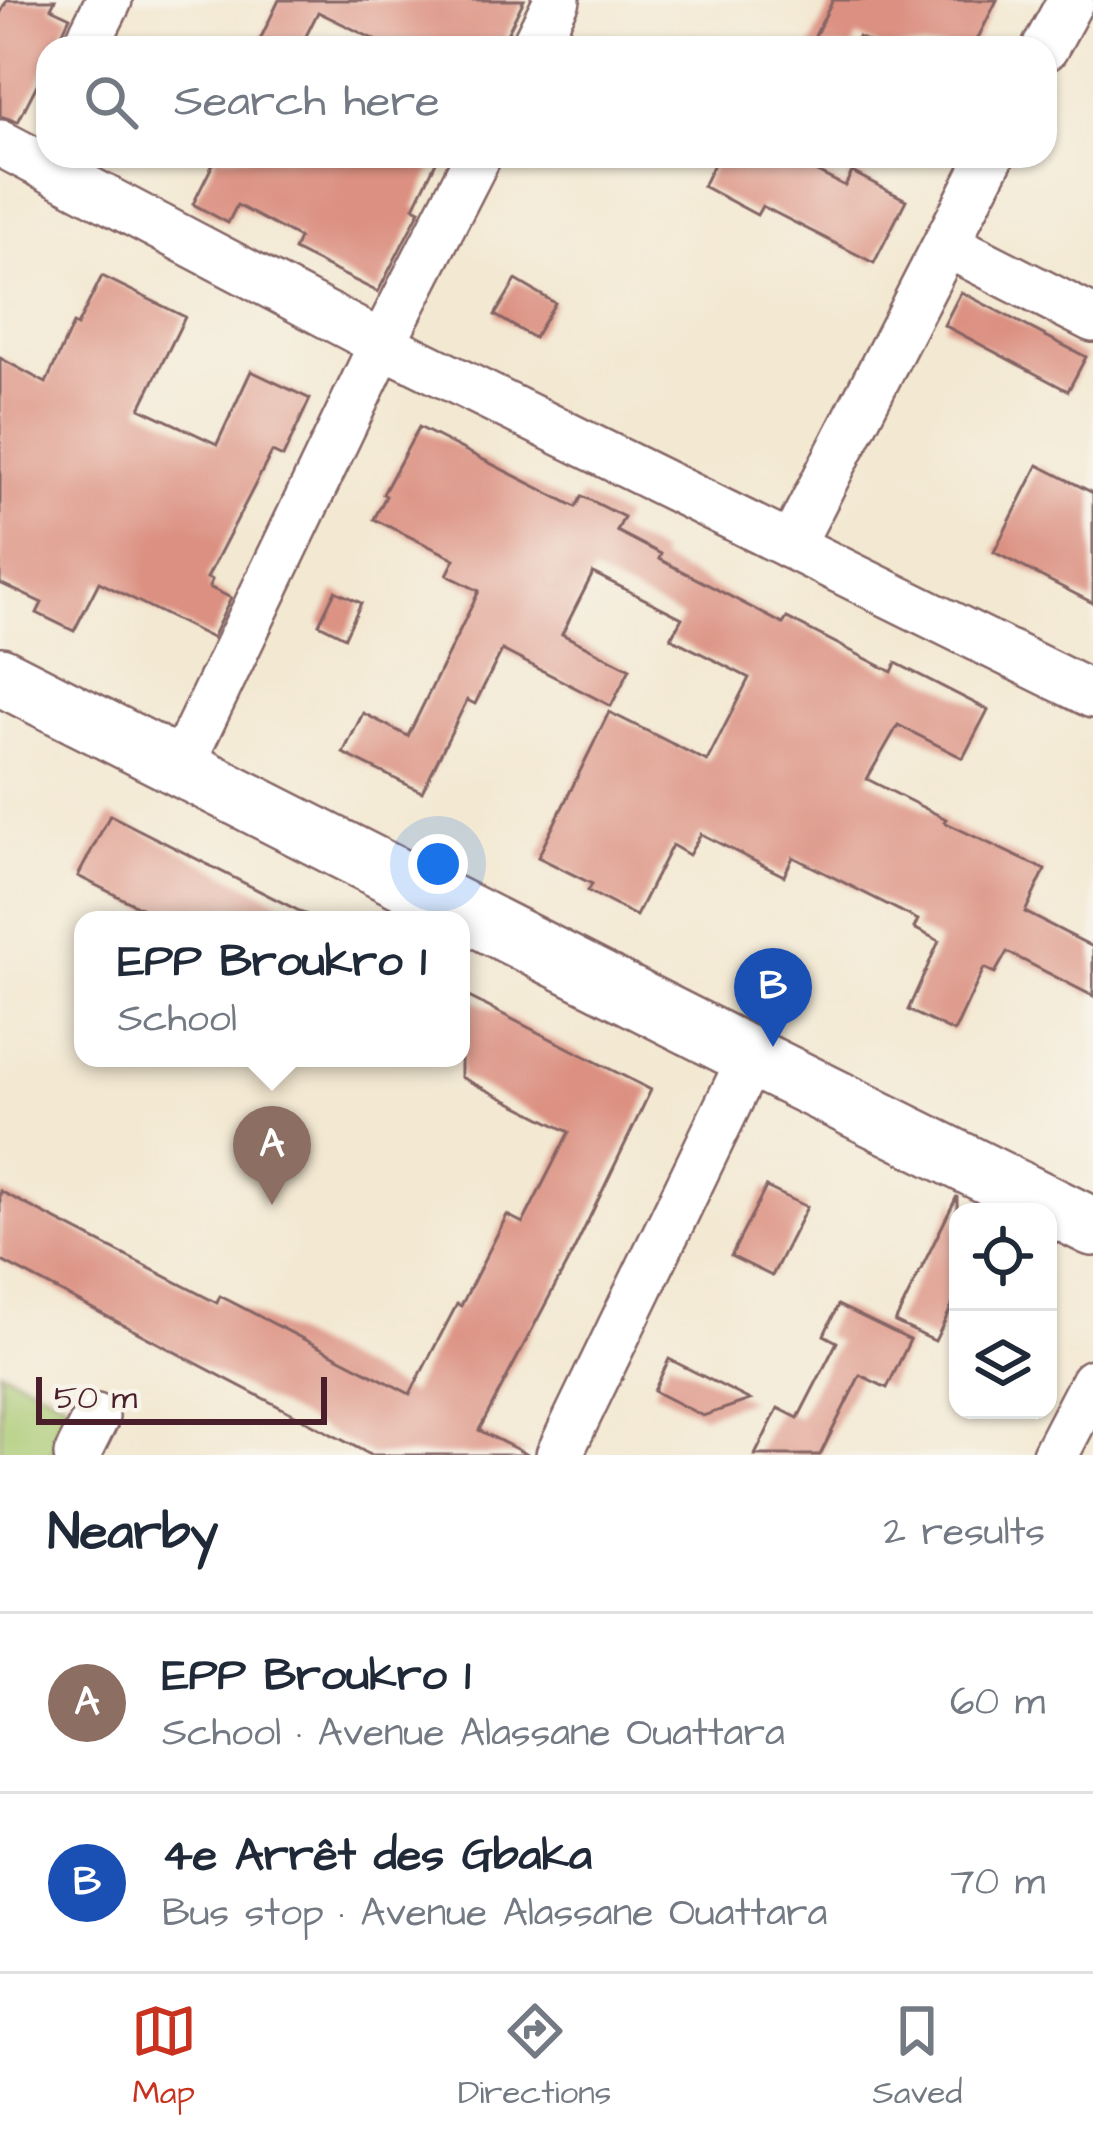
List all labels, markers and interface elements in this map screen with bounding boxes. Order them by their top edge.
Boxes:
search box [36,36,1057,168]
icon: search [78,69,144,135]
text: Search here [174,71,440,133]
your location [408,834,468,894]
popup [74,911,470,1067]
text: EPP Broukro 1 [118,931,426,993]
pin: B [734,948,812,1047]
text: School [118,993,237,1047]
pin: A [233,1106,311,1205]
map controls [949,1203,1057,1419]
button: locate [949,1203,1057,1311]
button: layers [949,1311,1057,1419]
scale bar [36,1371,327,1424]
text: 50 m [54,1375,137,1421]
text: Nearby [48,1498,218,1569]
text: 2 results [884,1506,1045,1560]
text: EPP Broukro 1 [162,1645,471,1707]
text: A [75,1676,99,1730]
text: 60 m [950,1676,1045,1730]
text: School · Avenue Alassane Ouattara [162,1707,785,1761]
text: 4e Arrêt des Gbaka [162,1825,592,1887]
text: B [73,1856,101,1910]
text: 70 m [950,1856,1045,1910]
text: Bus stop · Avenue Alassane Ouattara [162,1887,827,1941]
tab: Map [131,1998,197,2116]
tab: Directions [458,1998,611,2116]
tab: Saved [872,1998,962,2116]

